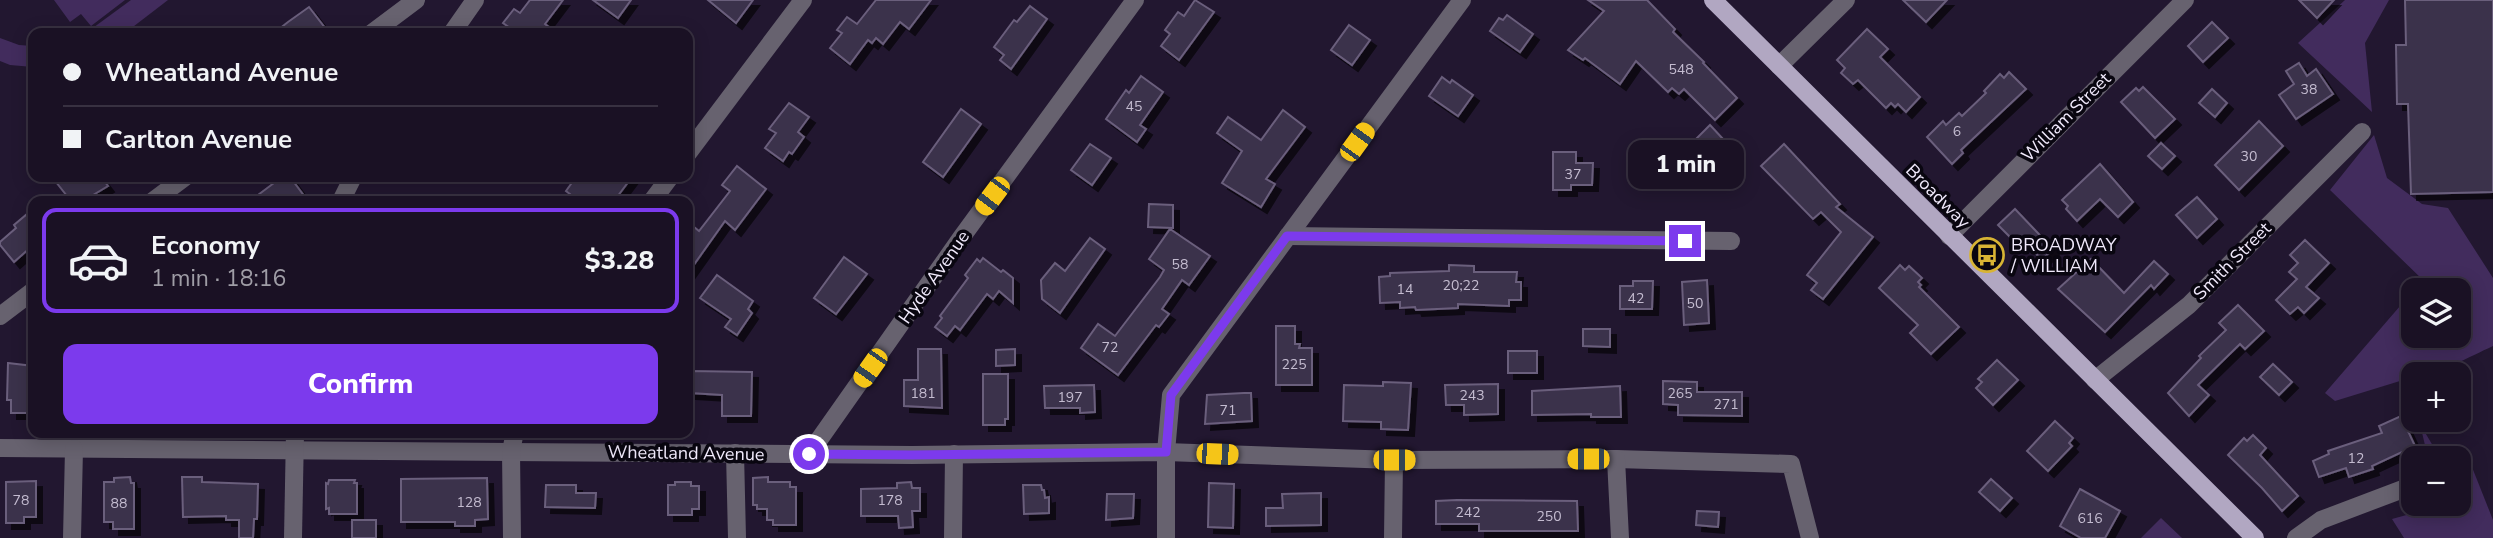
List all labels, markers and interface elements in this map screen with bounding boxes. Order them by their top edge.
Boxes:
text: Wheatland Avenue [105,55,338,90]
house number: 548 [1668,60,1694,79]
street label: William Street [2016,66,2117,167]
house number: 38 [2301,80,2317,99]
house number: 45 [1126,97,1142,116]
car [1337,119,1378,165]
text: Carlton Avenue [105,122,292,157]
house number: 6 [1953,122,1961,141]
callout: 1 min [1627,140,1743,188]
house number: 30 [2241,147,2257,166]
text: 1 min [1656,149,1716,180]
street label: Broadway [1900,158,1976,234]
house number: 37 [1565,165,1581,184]
car [971,173,1014,219]
street label: Smith Street [2188,216,2277,305]
route end [1669,225,1701,257]
street label: Hyde Avenue [893,226,975,328]
text: Economy [151,228,260,263]
icon: car [67,229,130,292]
place label: BROADWAY / WILLIAM [2010,233,2117,278]
bus stop icon: BROADWAY / WILLIAM [1968,236,2006,274]
text: $3.28 [585,243,654,278]
house number: 58 [1172,255,1188,274]
text: 1 min · 18:16 [151,263,286,294]
house number: 20;22 [1443,276,1479,295]
map controls [2401,278,2471,516]
button: layers [2401,278,2471,348]
house number: 14 [1397,280,1413,299]
house number: 42 [1628,289,1644,308]
house number: 50 [1687,294,1703,313]
house number: 72 [1102,338,1118,357]
button: Confirm [63,344,658,424]
car [850,345,891,391]
house number: 225 [1281,355,1307,374]
button: + [2401,362,2471,432]
house number: 181 [910,384,936,403]
house number: 265 [1667,384,1693,403]
house number: 243 [1459,386,1485,405]
house number: 197 [1057,388,1083,407]
house number: 271 [1713,395,1739,414]
house number: 71 [1220,401,1236,420]
route start [793,438,825,470]
street label: Wheatland Avenue [607,440,765,466]
car [1196,443,1239,465]
button: − [2401,446,2471,516]
car [1568,449,1610,470]
house number: 12 [2348,449,2364,468]
car [1374,450,1416,471]
house number: 78 [13,491,29,510]
house number: 178 [877,491,903,510]
house number: 128 [456,493,482,512]
house number: 88 [111,494,127,513]
house number: 242 [1455,503,1481,522]
house number: 250 [1536,507,1562,526]
house number: 616 [2077,509,2103,528]

